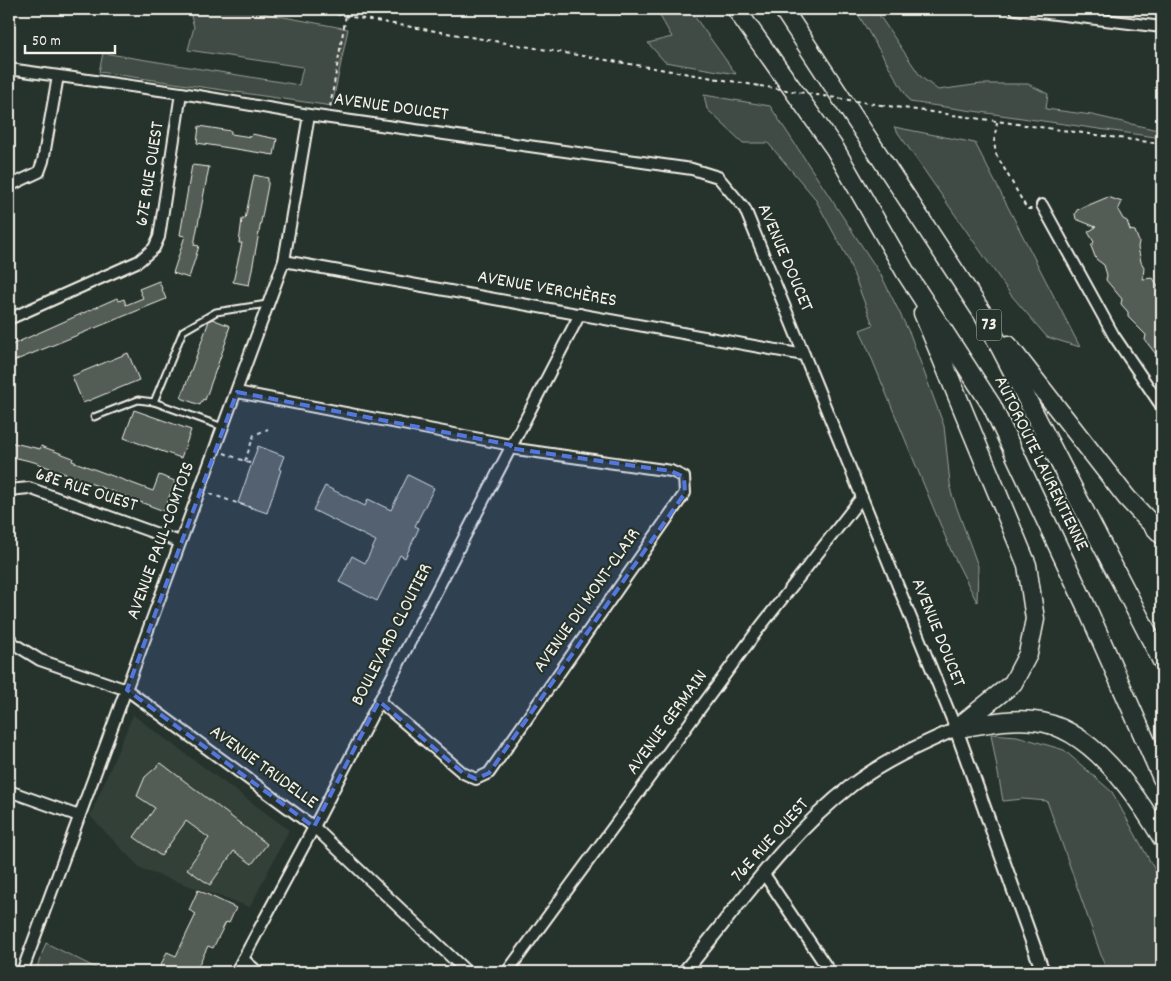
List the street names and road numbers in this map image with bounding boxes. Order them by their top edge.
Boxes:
street label: AVENUE DOUCET [332,87,450,129]
street label: 67E RUE OUEST [129,119,173,228]
street label: AVENUE DOUCET [749,200,819,317]
street label: AVENUE VERCHÈRES [475,264,619,316]
road number: 73 [976,310,1002,340]
street label: AUTOROUTE LAURENTIENNE [986,372,1094,557]
street label: AVENUE PAUL-COMTOIS [121,458,203,624]
street label: 68E RUE OUEST [31,462,141,520]
street label: AVENUE DU MONT-CLAIR [528,523,648,679]
street label: BOULEVARD CLOUTIER [345,559,441,711]
street label: AVENUE DOUCET [903,575,971,692]
street label: AVENUE GERMAIN [621,665,715,781]
street label: AVENUE TRUDELLE [203,719,323,817]
street label: 76E RUE OUEST [726,792,817,889]

